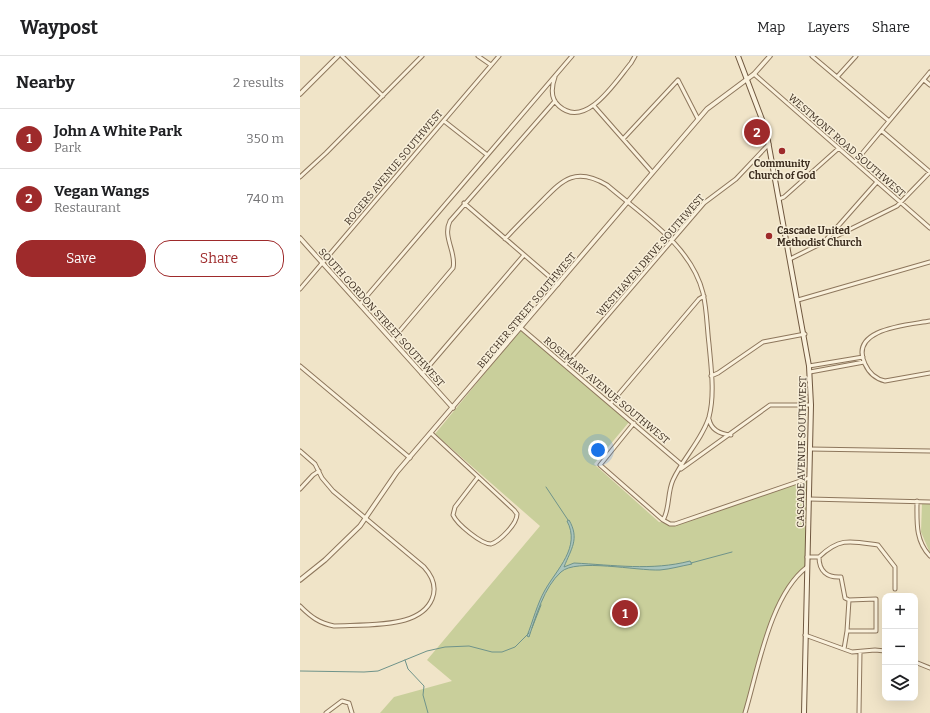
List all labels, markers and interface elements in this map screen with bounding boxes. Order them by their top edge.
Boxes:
text: Waypost [20,16,98,39]
text: Map [757,19,785,36]
text: Layers [807,19,850,36]
text: Share [872,19,910,36]
text: Nearby [16,72,75,93]
text: 2 results [233,75,284,90]
street label: WESTMONT ROAD SOUTHWEST [785,92,907,200]
street label: ROGERS AVENUE SOUTHWEST [342,108,446,228]
pin: 2 [744,117,770,147]
text: John A White Park [54,122,182,140]
text: 1 [26,131,32,146]
text: 350 m [246,131,284,146]
text: Park [54,140,81,155]
marker: Community Church of God [777,146,787,156]
place label: Community Church of God [749,158,815,182]
text: Vegan Wangs [54,182,149,200]
text: 2 [25,191,33,206]
text: 740 m [247,191,284,206]
street label: WESTHAVEN DRIVE SOUTHWEST [594,192,707,319]
text: Restaurant [54,200,121,215]
place label: Cascade United Methodist Church [777,225,862,249]
marker: Cascade United Methodist Church [764,231,774,241]
button: Save [16,240,146,277]
button: Share [154,240,284,277]
street label: SOUTH GORDON STREET SOUTHWEST [316,246,447,389]
street label: BEECHER STREET SOUTHWEST [475,250,579,371]
street label: ROSEMARY AVENUE SOUTHWEST [541,335,672,447]
street label: CASCADE AVENUE SOUTHWEST [795,376,809,528]
your location [588,440,608,460]
map controls [882,593,918,701]
button: + [882,593,918,629]
pin: 1 [612,598,638,628]
button: − [882,629,918,665]
button: layers [882,665,918,701]

